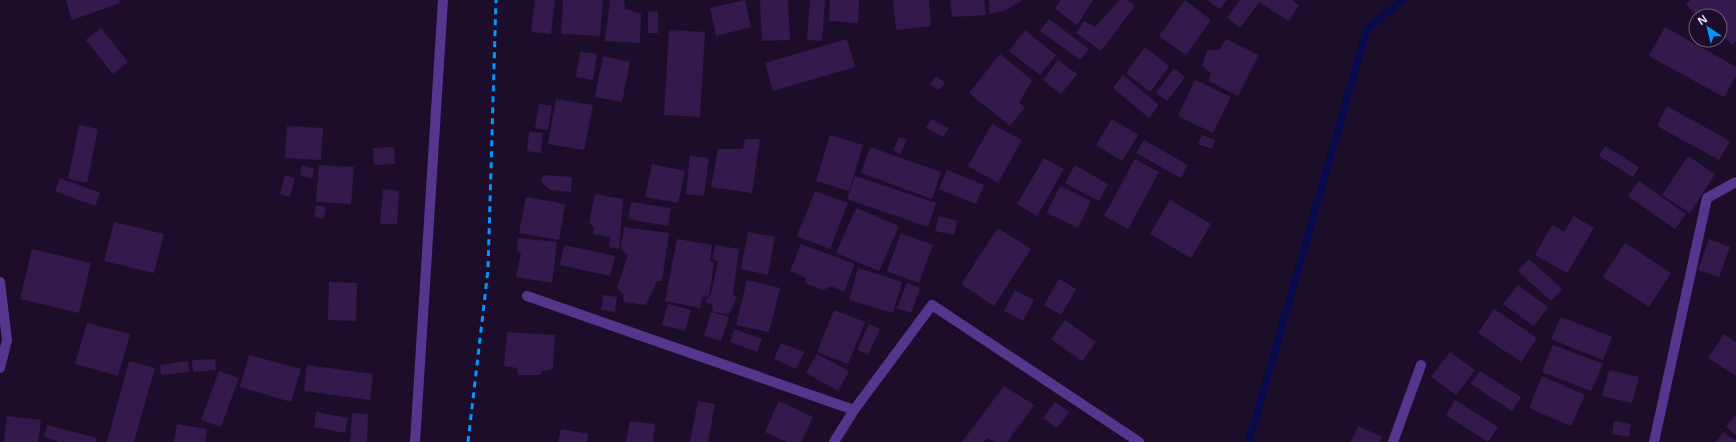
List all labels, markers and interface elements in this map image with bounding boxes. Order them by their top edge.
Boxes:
north arrow [1688,8,1728,48]
text: N [1694,11,1710,28]

